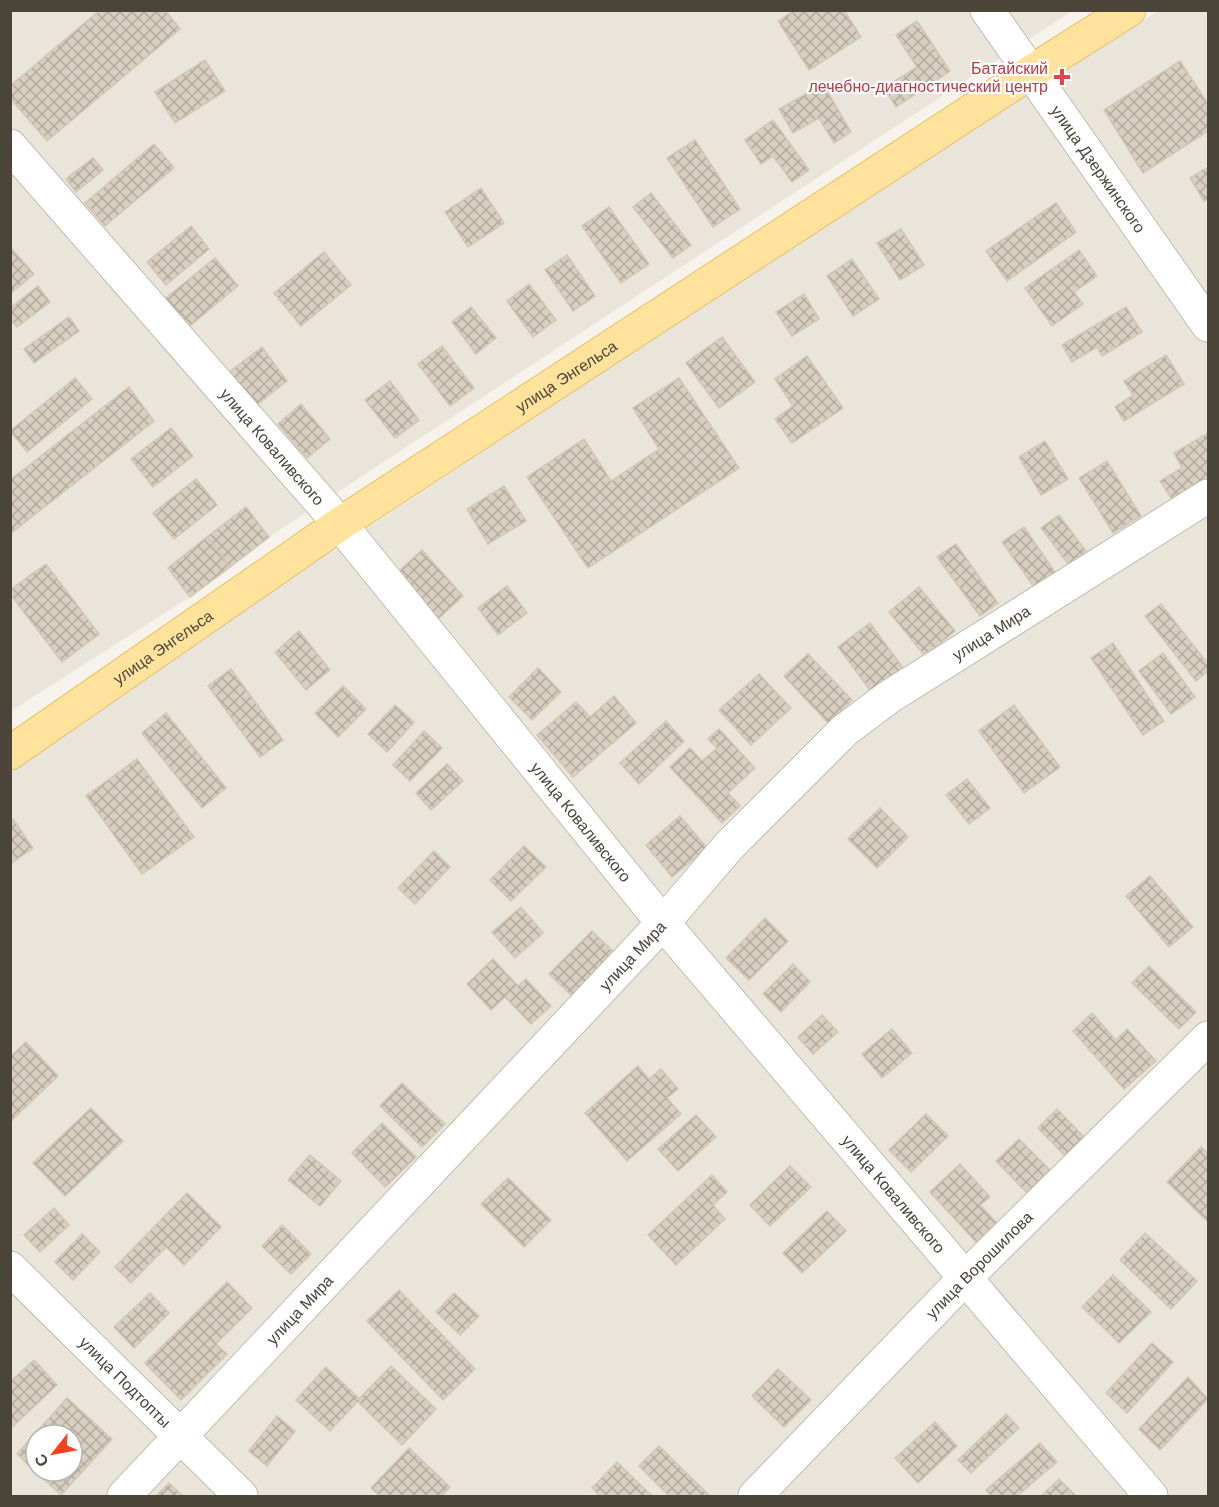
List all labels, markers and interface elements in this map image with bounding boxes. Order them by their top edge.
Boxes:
place label: Батайский лечебно-диагностический центр [809,60,1048,95]
marker: Батайский лечебно-диагностический центр [1053,68,1071,86]
street label: улица Дзержинского [1048,102,1149,236]
street label: улица Энгельса [513,337,620,415]
street label: улица Коваливского [217,385,328,508]
street label: улица Мира [949,602,1033,663]
street label: улица Энгельса [110,606,216,687]
street label: улица Коваливского [528,759,635,885]
street label: улица Мира [596,917,669,994]
street label: улица Коваливского [839,1132,949,1256]
street label: улица Ворошилова [923,1208,1036,1322]
street label: улица Мира [263,1271,336,1348]
street label: улица Подтопты [76,1333,174,1430]
north arrow [24,1423,84,1483]
text: С [31,1451,52,1470]

